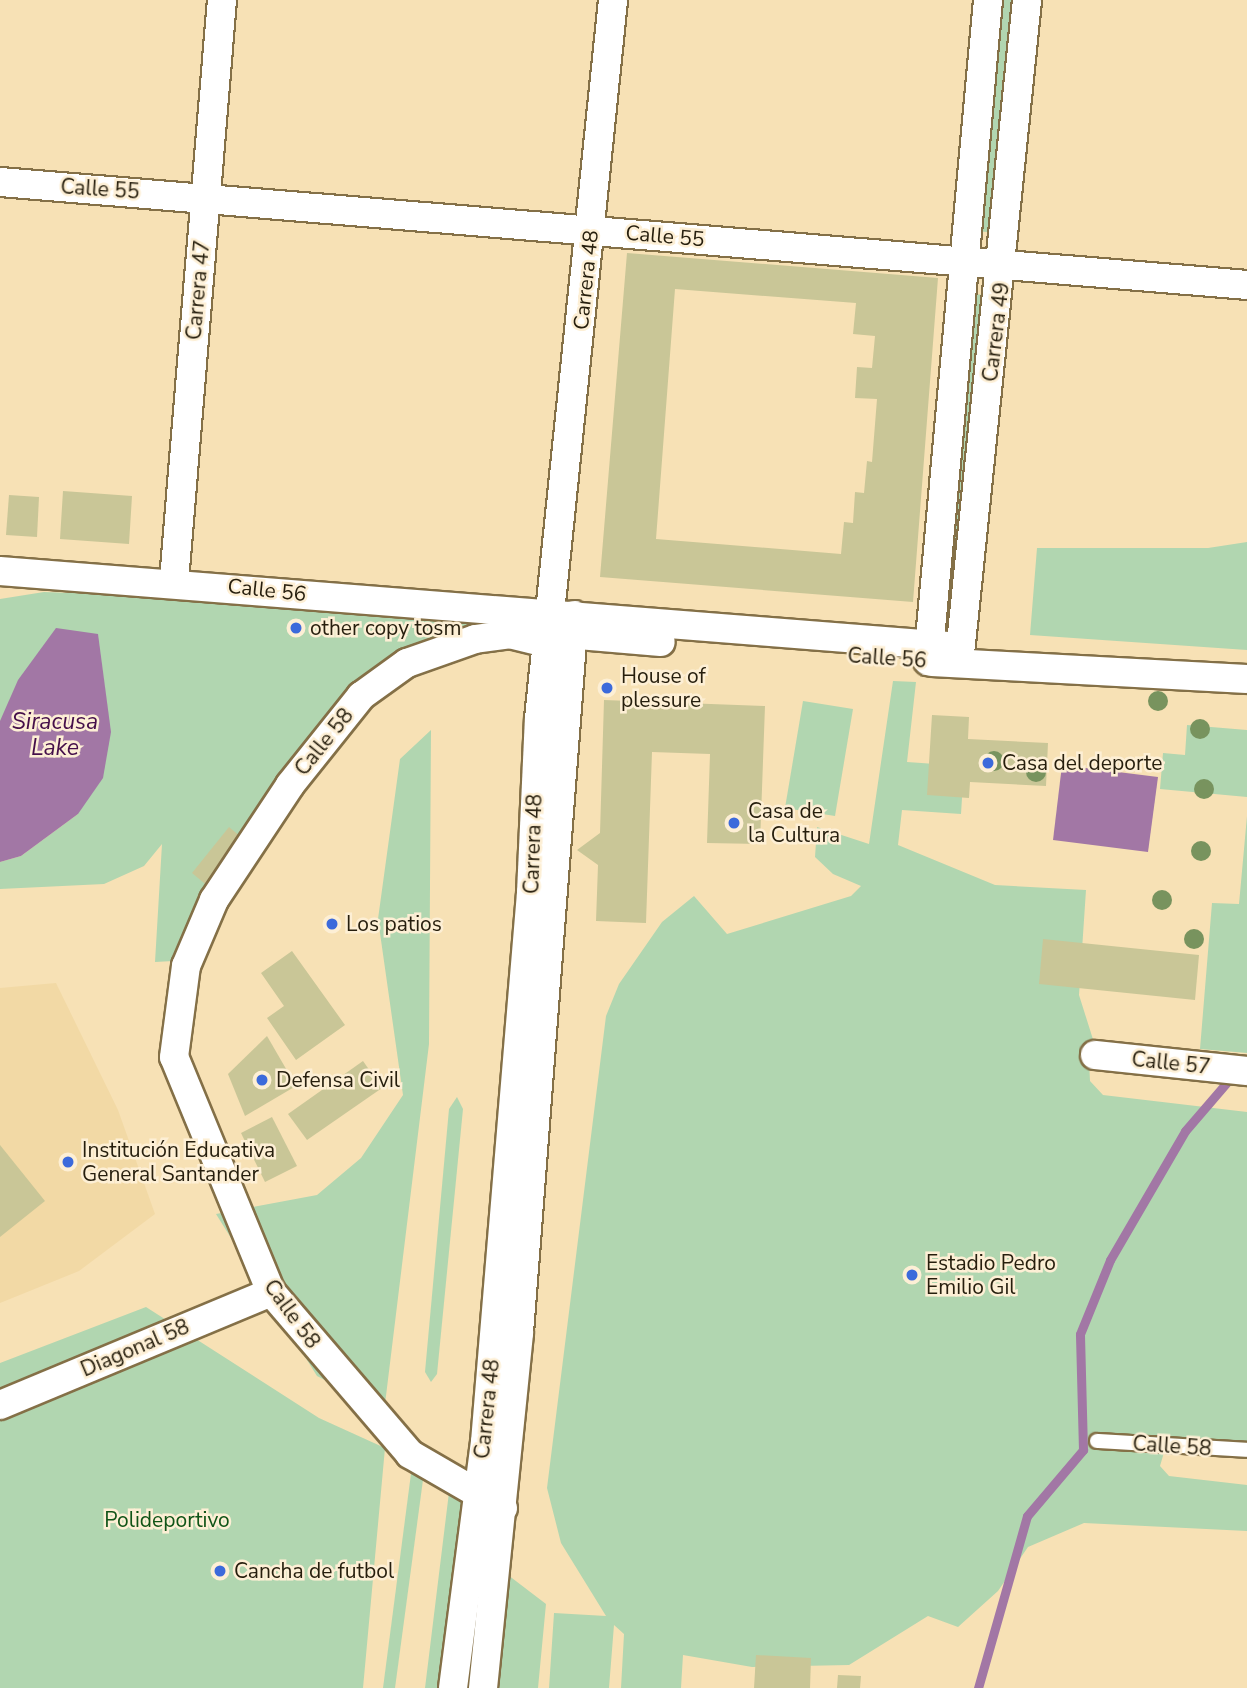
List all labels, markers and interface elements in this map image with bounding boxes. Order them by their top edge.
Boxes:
street label: Calle 55 [60,174,140,204]
street label: Calle 55 [625,220,705,252]
street label: Carrera 48 [568,229,604,331]
street label: Carrera 47 [181,239,215,341]
street label: Carrera 49 [977,281,1015,383]
street label: Calle 56 [226,573,308,607]
place label: other copy tosm [310,615,461,641]
marker: other copy tosm [288,620,304,636]
street label: Calle 56 [847,643,927,673]
place label: House of plessure [621,663,706,713]
marker: House of plessure [599,680,615,696]
street label: Calle 58 [289,703,359,781]
water label: Siracusa Lake [12,708,98,762]
place label: Casa del deporte [1002,750,1162,776]
marker: Casa del deporte [980,755,996,771]
street label: Carrera 48 [519,794,547,894]
place label: Casa de la Cultura [748,798,840,848]
marker: Casa de la Cultura [726,815,742,831]
place label: Los patios [346,911,442,937]
marker: Los patios [324,916,340,932]
street label: Calle 57 [1130,1046,1212,1080]
place label: Defensa Civil [276,1067,400,1093]
marker: Defensa Civil [254,1072,270,1088]
place label: Institución Educativa General Santander [82,1137,275,1187]
marker: Institución Educativa General Santander [60,1154,76,1170]
place label: Estadio Pedro Emilio Gil [926,1250,1056,1300]
marker: Estadio Pedro Emilio Gil [904,1267,920,1283]
street label: Calle 58 [259,1275,325,1353]
street label: Diagonal 58 [77,1314,193,1382]
street label: Carrera 48 [469,1358,505,1460]
street label: Calle 58 [1132,1431,1212,1461]
park label: Polideportivo [104,1507,230,1533]
place label: Cancha de futbol [234,1558,394,1584]
marker: Cancha de futbol [212,1563,228,1579]

